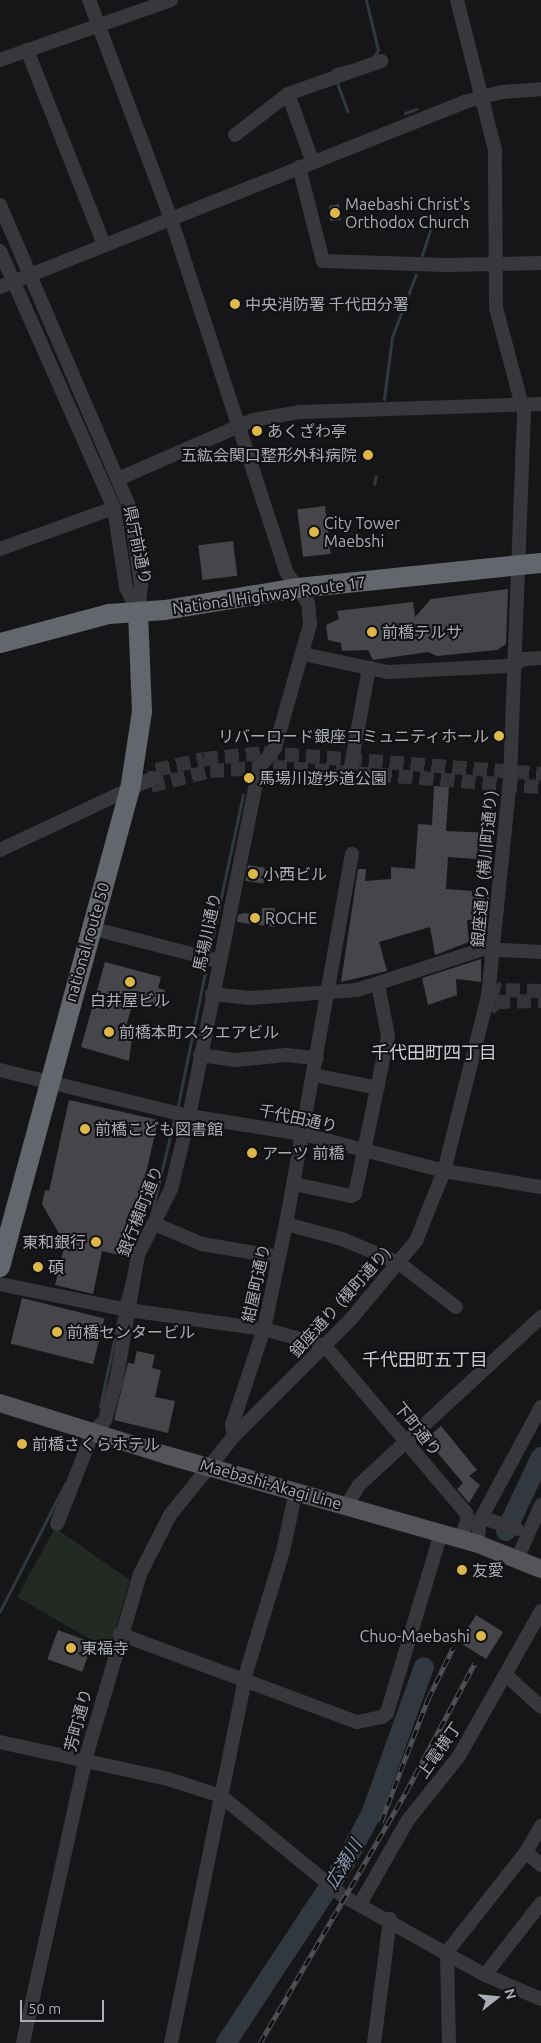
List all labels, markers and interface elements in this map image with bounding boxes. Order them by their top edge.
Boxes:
place label: Maebashi Christ's Orthodox Church [345,194,470,232]
marker: Maebashi Christ's Orthodox Church [329,207,341,219]
place label: 中央消防署 千代田分署 [245,294,409,314]
marker: 中央消防署 千代田分署 [229,298,241,310]
place label: あくざわ亭 [267,421,347,441]
marker: あくざわ亭 [251,425,263,437]
place label: 五紘会関口整形外科病院 [181,445,357,465]
marker: 五紘会関口整形外科病院 [361,448,375,462]
street label: 県庁前通り [120,504,156,586]
place label: City Tower Maebshi [324,513,400,551]
marker: City Tower Maebshi [308,526,320,538]
street label: National Highway Route 17 [171,572,367,618]
place label: 前橋テルサ [382,622,462,642]
marker: 前橋テルサ [366,626,378,638]
place label: リバーロード銀座コミュニティホール [217,726,489,746]
marker: リバーロード銀座コミュニティホール [493,730,505,742]
place label: 馬場川遊歩道公園 [259,768,387,788]
marker: 馬場川遊歩道公園 [243,772,255,784]
street label: 銀座通り (横川町通り) [468,790,500,948]
place label: 小西ビル [263,864,327,884]
marker: 小西ビル [247,868,259,880]
street label: national route 50 [61,880,113,1004]
street label: 馬場川通り [189,891,225,973]
place label: ROCHE [265,908,317,928]
marker: ROCHE [249,912,261,924]
marker: 白井屋ビル [124,976,136,988]
place label: 白井屋ビル [90,990,170,1010]
place label: 前橋本町スクエアビル [119,1022,279,1042]
marker: 前橋本町スクエアビル [103,1026,115,1038]
district label: 千代田町四丁目 [371,1041,497,1063]
street label: 千代田通り [257,1100,339,1136]
place label: 前橋こども図書館 [95,1119,223,1139]
marker: 前橋こども図書館 [79,1123,91,1135]
place label: アーツ 前橋 [262,1143,345,1163]
marker: アーツ 前橋 [246,1147,258,1159]
street label: 銀行横町通り [113,1163,167,1259]
place label: 東和銀行 [22,1232,86,1252]
marker: 東和銀行 [90,1236,102,1248]
street label: 紺屋町通り [238,1242,274,1324]
street label: 銀座通り (榎町通り) [285,1243,395,1361]
place label: 碩 [48,1257,64,1277]
marker: 碩 [32,1261,44,1273]
place label: 前橋センタービル [67,1322,195,1342]
marker: 前橋センタービル [51,1326,63,1338]
district label: 千代田町五丁目 [362,1348,488,1370]
street label: 下町通り [390,1398,446,1460]
place label: 前橋さくらホテル [32,1434,160,1454]
marker: 前橋さくらホテル [16,1438,28,1450]
street label: Maebashi-Akagi Line [198,1455,344,1513]
place label: 友愛 [472,1560,504,1580]
marker: 友愛 [456,1564,468,1576]
place label: Chuo-Maebashi [359,1626,470,1646]
marker: Chuo-Maebashi [474,1629,488,1643]
place label: 東福寺 [81,1638,129,1658]
marker: 東福寺 [65,1642,77,1654]
street label: 芳町通り [60,1687,96,1753]
street label: 上電横丁 [413,1718,465,1782]
water label: 広瀬川 [320,1835,366,1893]
north arrow [471,1973,521,2023]
text: N [501,1987,520,2001]
scale bar [22,1990,106,2022]
text: 50 m [28,2000,61,2017]

